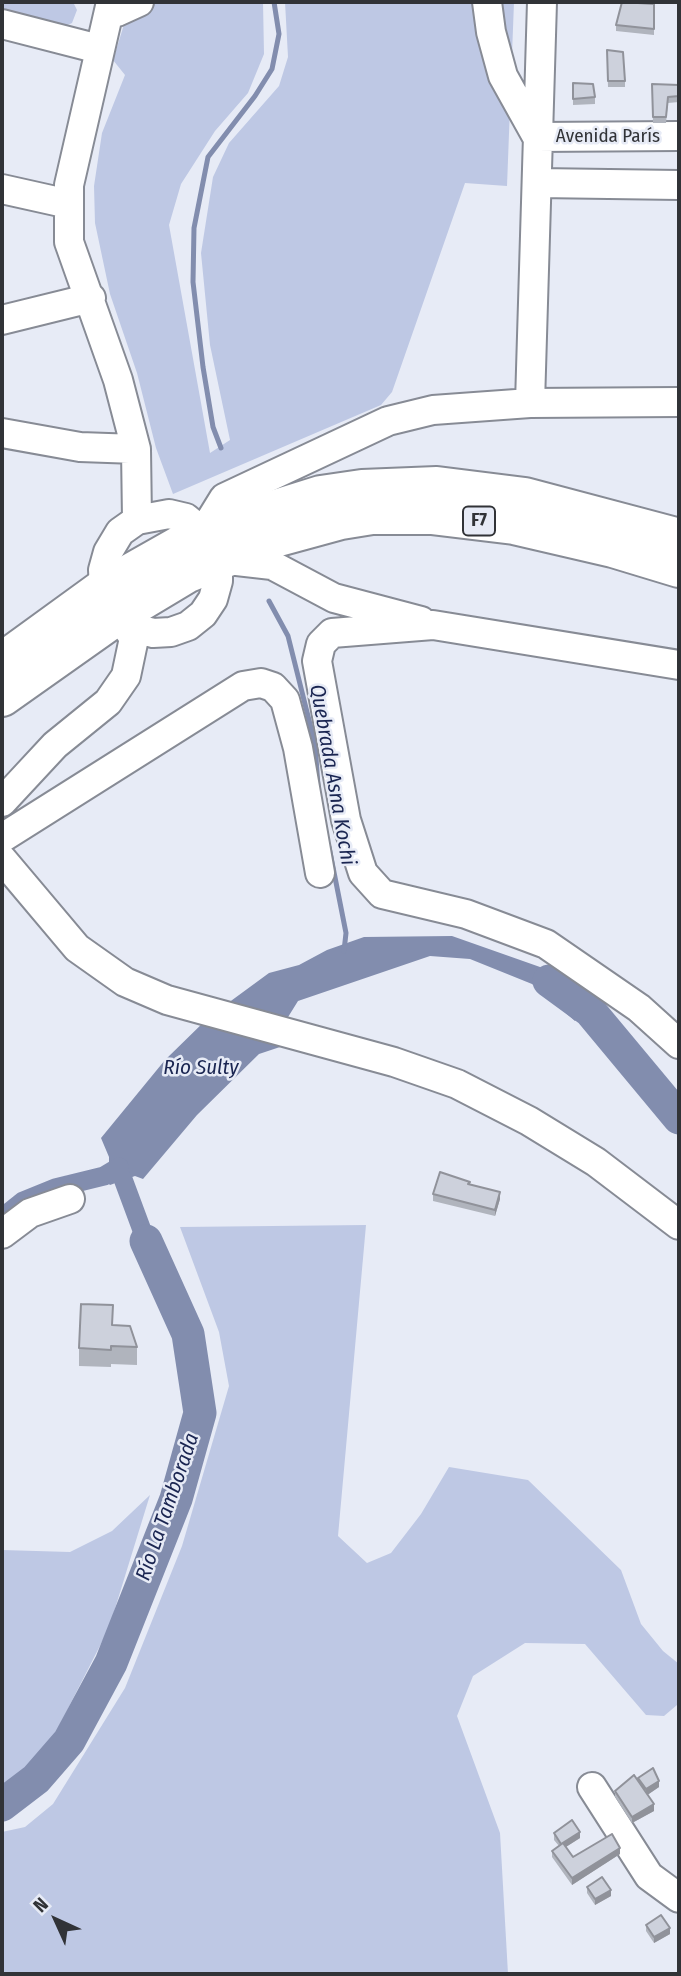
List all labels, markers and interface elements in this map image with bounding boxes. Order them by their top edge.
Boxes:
street label: Avenida París [556,126,660,148]
road number: F7 [463,506,495,536]
water label: Quebrada Asna Kochi [304,683,360,867]
water label: Río Sulty [163,1055,239,1081]
water label: Río La Tamborada [131,1430,205,1584]
north arrow [21,1885,91,1955]
text: N [29,1893,53,1917]

